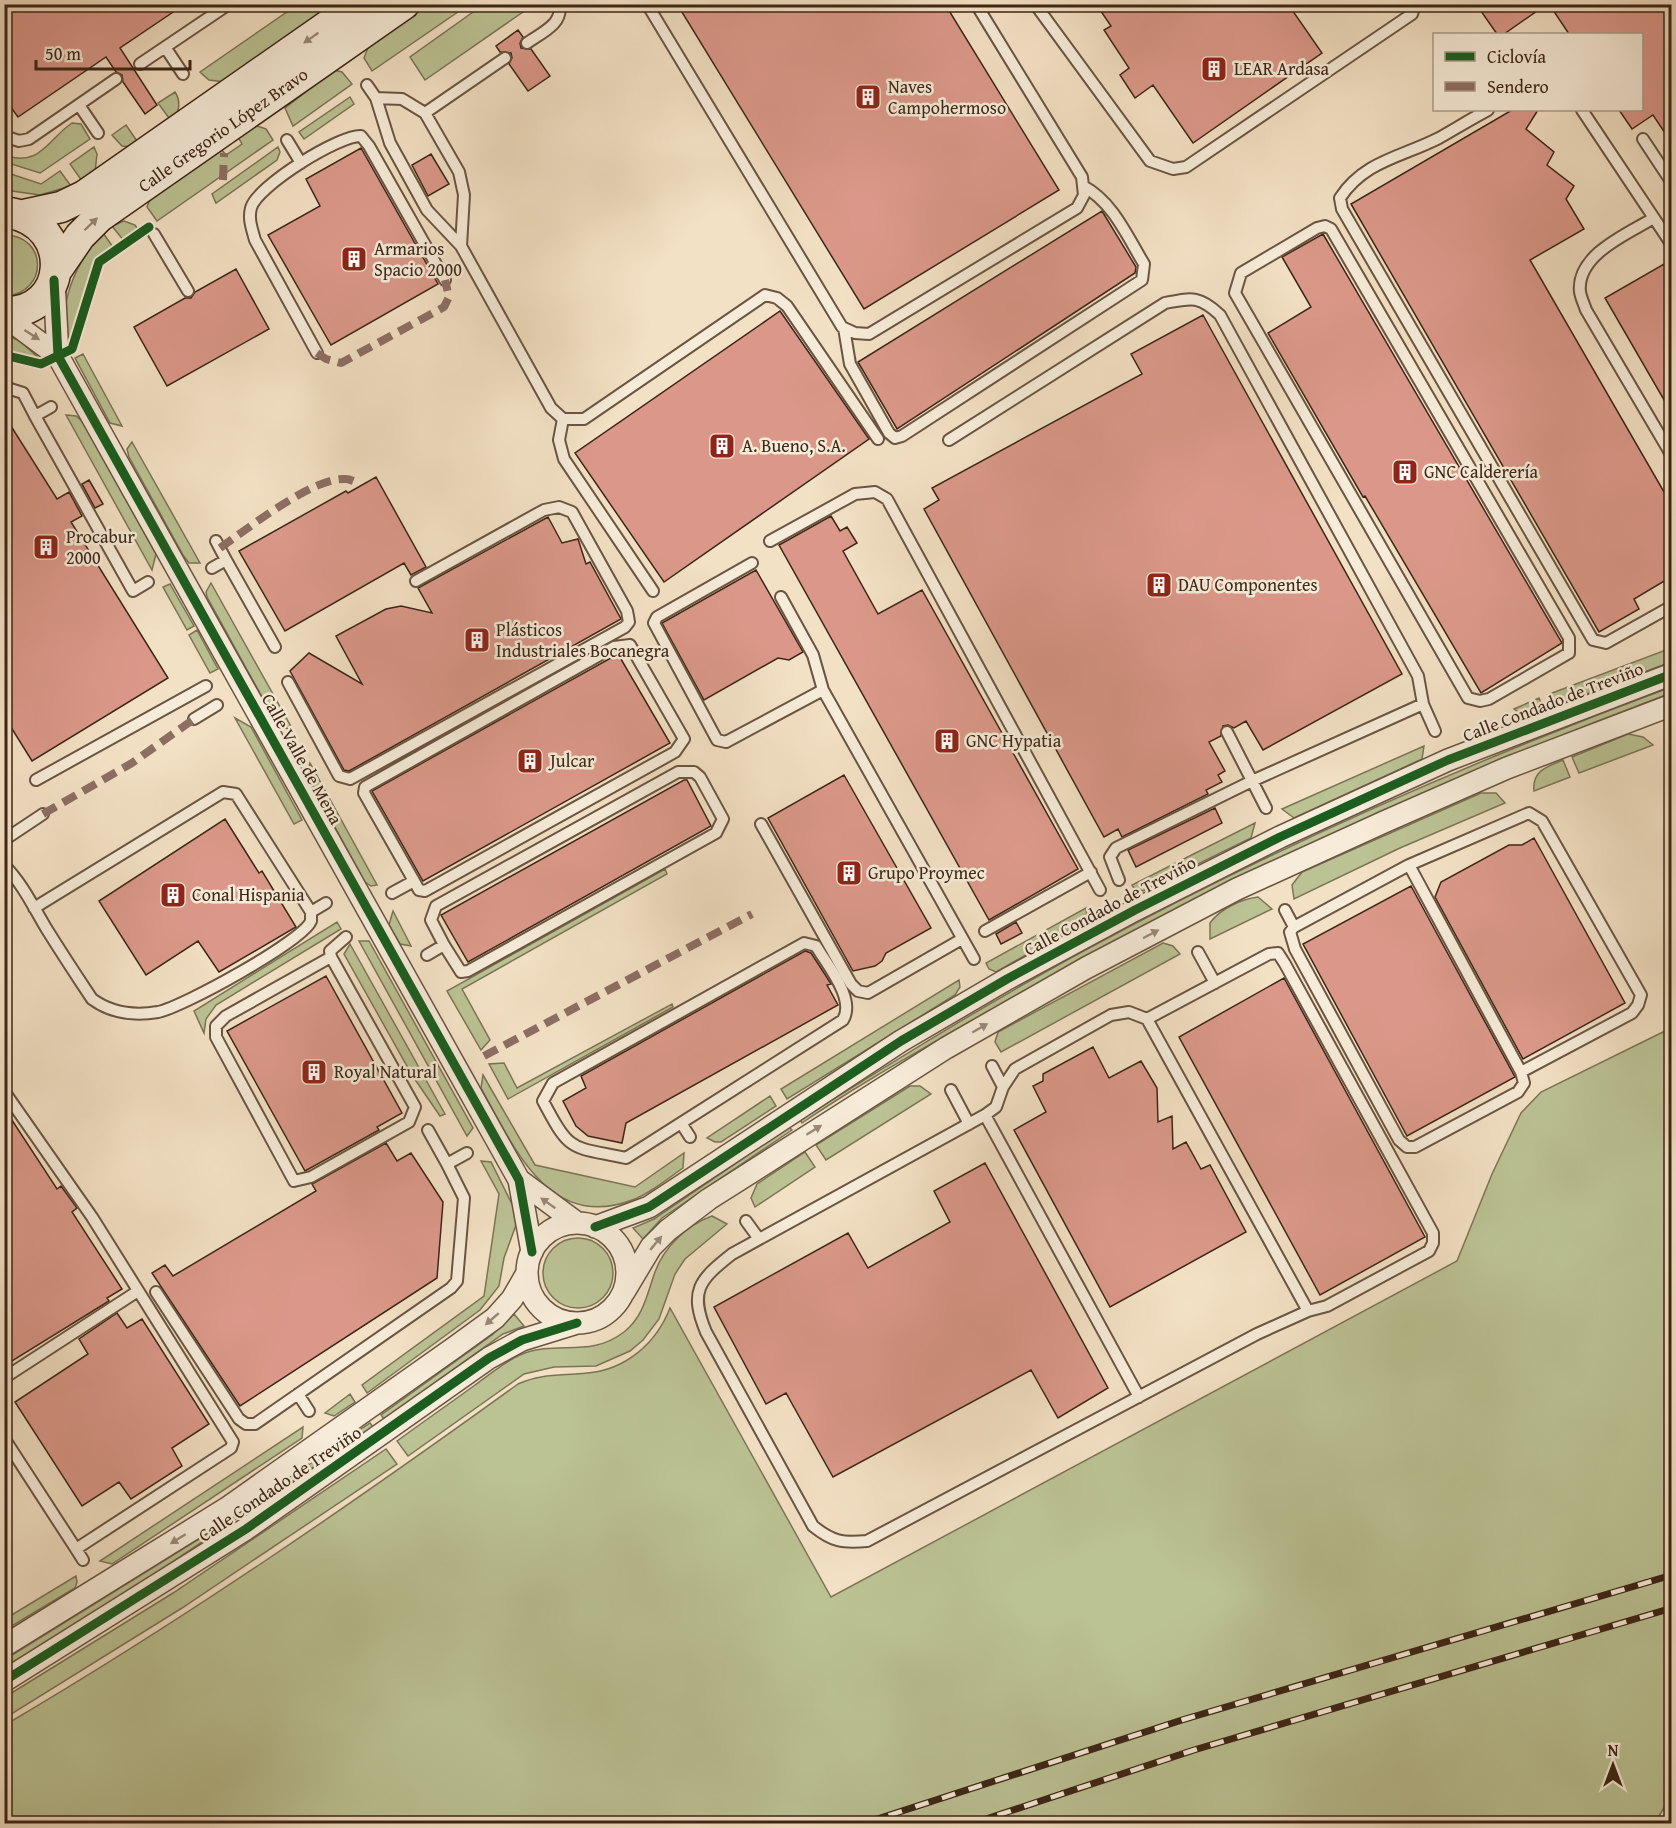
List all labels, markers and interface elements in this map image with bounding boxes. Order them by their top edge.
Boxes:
one-way arrow [304,32,320,44]
scale bar [36,33,190,71]
legend [1433,33,1643,111]
text: 50 m [45,40,81,67]
text: Ciclovía [1487,43,1546,70]
building icon: LEAR Ardasa [1199,54,1229,84]
place label: LEAR Ardasa [1234,55,1330,82]
street label: Calle Gregorio López Bravo [132,61,313,199]
place label: Naves Campohermoso [888,73,1006,121]
text: Sendero [1487,73,1549,100]
building icon: Naves Campohermoso [853,82,883,112]
one-way arrow [84,218,98,232]
place label: Armarios Spacio 2000 [374,235,462,283]
building icon: Armarios Spacio 2000 [339,244,369,274]
one-way arrow [24,329,40,340]
building icon: A. Bueno, S.A. [707,431,737,461]
place label: A. Bueno, S.A. [742,432,846,459]
building icon: GNC Calderería [1390,457,1420,487]
place label: GNC Calderería [1424,458,1539,485]
place label: Procabur 2000 [66,523,136,571]
building icon: Procabur 2000 [31,532,61,562]
building icon: DAU Componentes [1144,570,1174,600]
place label: DAU Componentes [1178,571,1318,598]
place label: Plásticos Industriales Bocanegra [496,616,670,664]
building icon: Plásticos Industriales Bocanegra [462,625,492,655]
street label: Calle Condado de Treviño [1458,655,1647,748]
street label: Calle Valle de Mena [255,688,350,830]
building icon: GNC Hypatia [932,726,962,756]
place label: GNC Hypatia [966,727,1062,754]
building icon: Julcar [515,746,545,776]
place label: Julcar [548,747,595,774]
street label: Calle Condado de Treviño [1019,849,1201,962]
building icon: Grupo Proymec [834,858,864,888]
place label: Grupo Proymec [868,859,985,886]
building icon: Conal Hispania [158,880,188,910]
place label: Conal Hispania [192,881,305,908]
one-way arrow [1142,929,1159,939]
one-way arrow [972,1023,988,1034]
building icon: Royal Natural [299,1057,329,1087]
place label: Royal Natural [334,1058,437,1085]
one-way arrow [806,1125,822,1136]
one-way arrow [540,1197,556,1209]
one-way arrow [649,1235,662,1251]
one-way arrow [485,1312,500,1325]
street label: Calle Condado de Treviño [193,1419,367,1548]
one-way arrow [169,1534,186,1545]
north arrow [1583,1735,1643,1795]
text: N [1608,1738,1619,1762]

